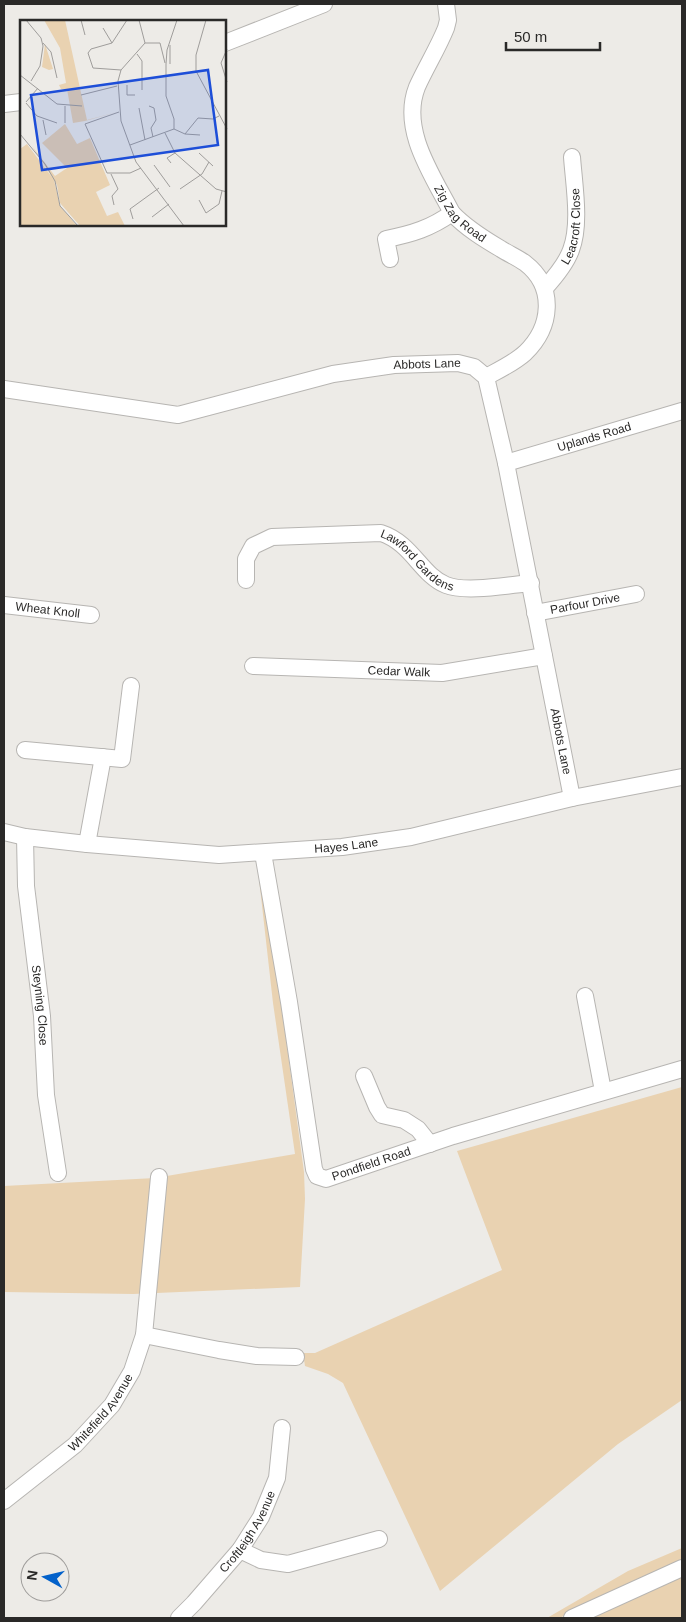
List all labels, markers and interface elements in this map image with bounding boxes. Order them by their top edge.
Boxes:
inset map [20,20,226,226]
scale bar [506,20,600,52]
text: 50 m [514,28,547,45]
street label: Zig Zag Road [431,183,489,245]
street label: Leacroft Close [558,187,583,267]
street label: Abbots Lane [393,356,461,372]
street label: Uplands Road [556,419,633,454]
street label: Lawford Gardens [379,526,455,594]
street label: Parfour Drive [549,590,622,617]
street label: Wheat Knoll [15,599,81,621]
street label: Cedar Walk [367,663,431,680]
street label: Abbots Lane [547,707,574,776]
street label: Hayes Lane [314,835,379,856]
street label: Steyning Close [29,964,50,1046]
street label: Pondfield Road [330,1144,412,1183]
street label: Whitefield Avenue [66,1371,136,1454]
street label: Croftleigh Avenue [217,1488,278,1576]
north arrow [20,1552,70,1602]
text: N [23,1569,41,1581]

